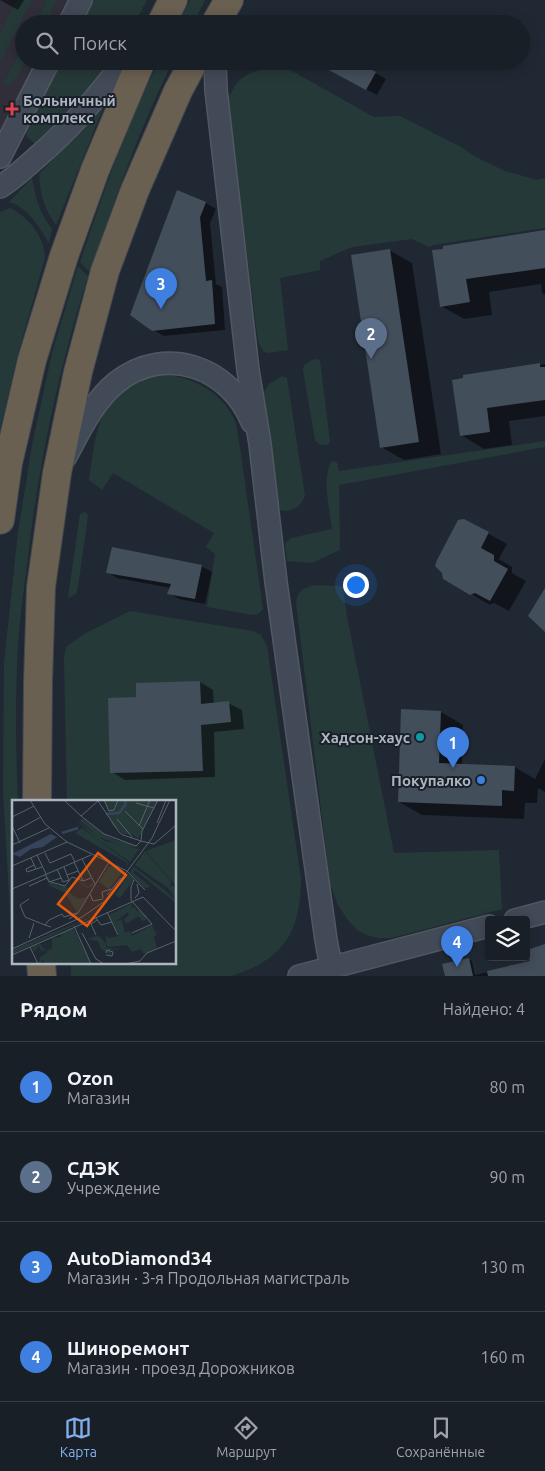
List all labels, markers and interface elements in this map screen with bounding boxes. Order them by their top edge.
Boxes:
search box [15,15,530,70]
icon: search [33,29,61,57]
text: Поиск [73,32,127,54]
place label: Больничный комплекс [23,92,116,126]
marker: Больничный комплекс [5,102,19,116]
pin: 3 [145,268,177,309]
pin: 2 [355,318,387,359]
your location [343,572,369,598]
pin: 1 [437,727,469,768]
place label: Хадсон-хаус [321,729,410,746]
marker: Хадсон-хаус [414,731,426,743]
place label: Покупалко [391,772,471,789]
marker: Покупалко [475,774,487,786]
inset map [12,800,176,964]
map controls [485,916,530,961]
button: layers [485,916,530,961]
pin: 4 [441,926,473,967]
text: Рядом [20,997,88,1021]
text: Найдено: 4 [443,1000,525,1018]
text: Ozon [67,1067,114,1089]
text: 1 [31,1078,41,1096]
text: 80 m [489,1078,525,1096]
text: Магазин [67,1089,130,1107]
text: СДЭК [67,1157,120,1179]
text: 2 [31,1168,41,1186]
text: 90 m [489,1168,525,1186]
text: Учреждение [67,1179,161,1197]
text: AutoDiamond34 [67,1247,212,1269]
text: 3 [31,1258,41,1276]
text: 130 m [480,1258,525,1276]
text: Магазин · 3-я Продольная магистраль [67,1269,349,1287]
text: Шиноремонт [67,1337,189,1359]
text: 4 [31,1348,41,1366]
text: 160 m [480,1348,525,1366]
text: Магазин · проезд Дорожников [67,1359,295,1377]
tab: Карта [60,1414,97,1460]
tab: Маршрут [216,1414,277,1460]
tab: Сохранённые [396,1414,485,1460]

